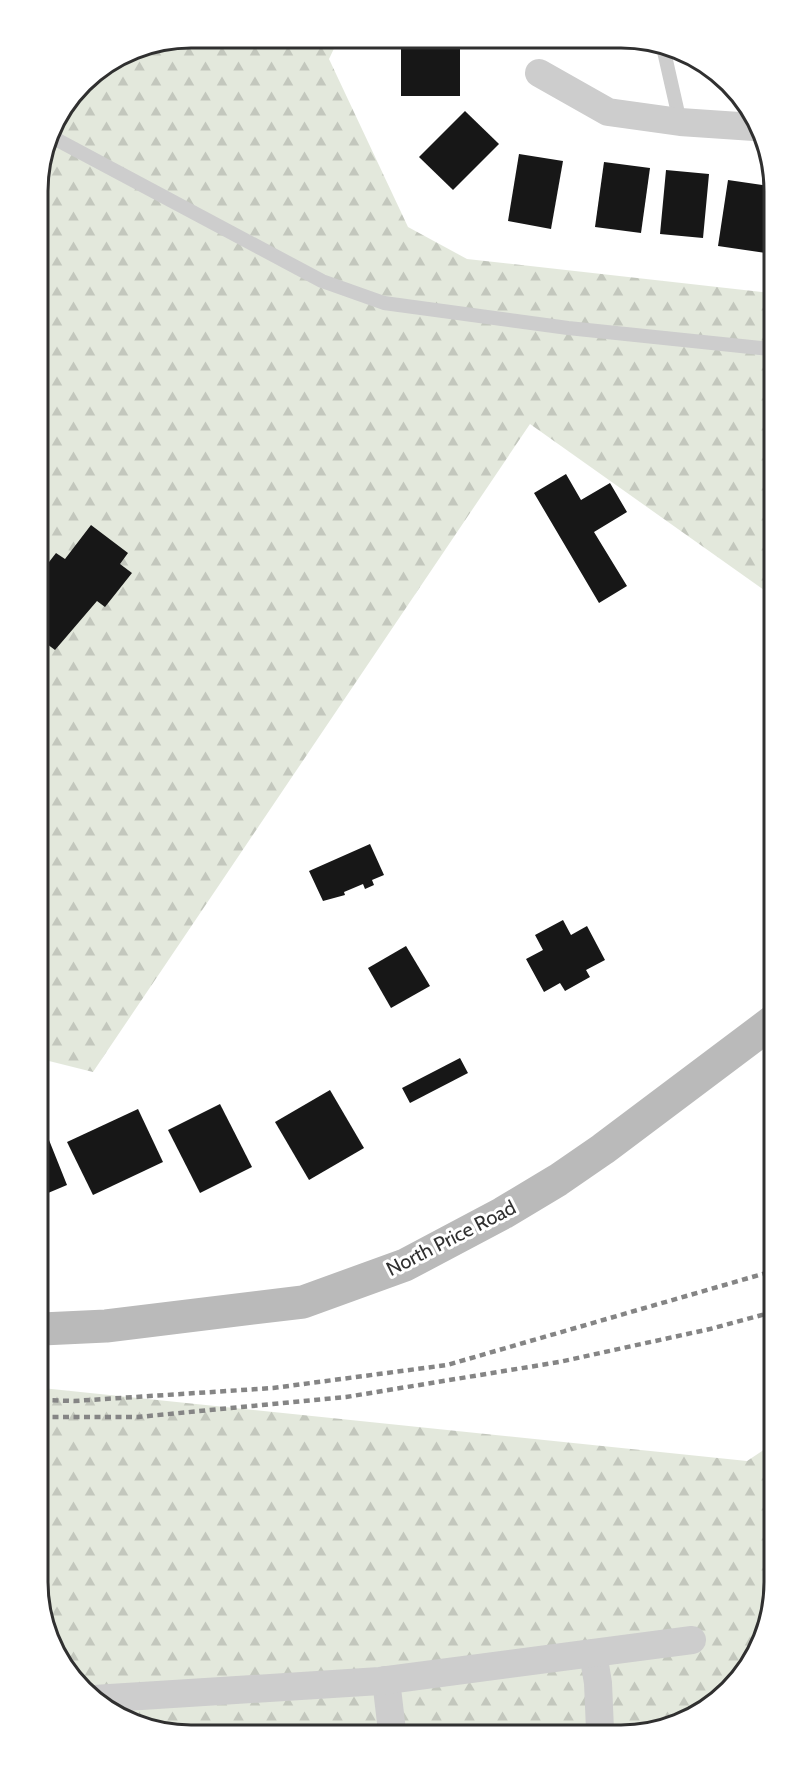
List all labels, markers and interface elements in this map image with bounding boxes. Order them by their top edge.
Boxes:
street label: North Price Road [382,1195,520,1281]

